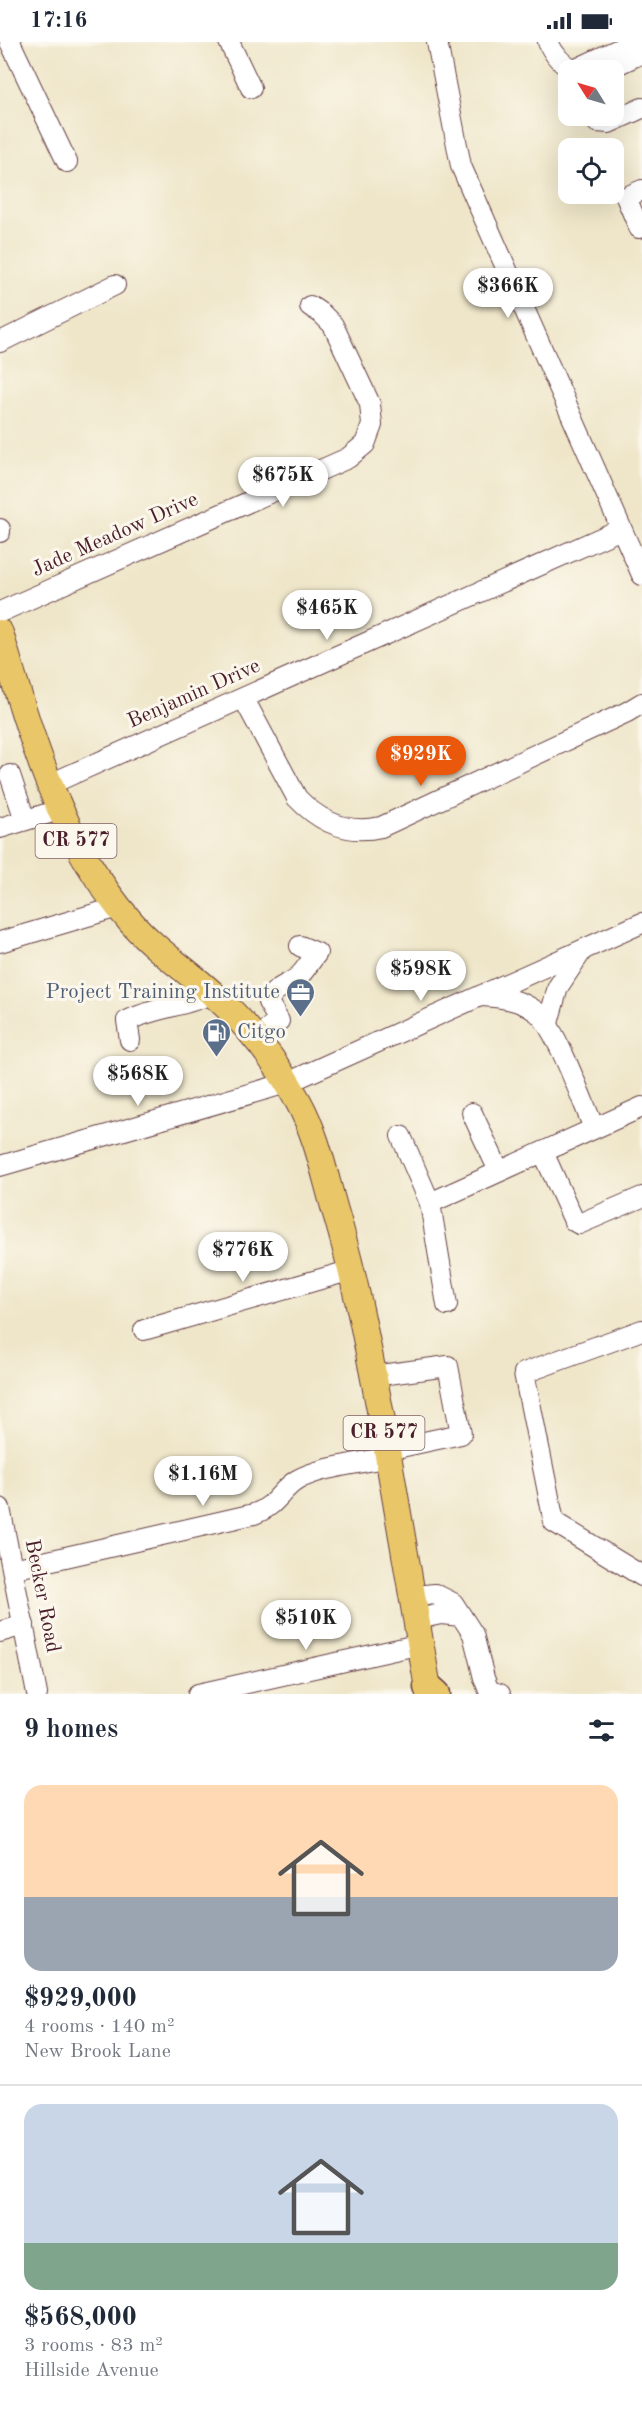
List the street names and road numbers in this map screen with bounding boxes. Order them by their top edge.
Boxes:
street label: Jade Meadow Drive [29,489,201,581]
street label: Benjamin Drive [125,655,263,733]
road number: CR 577 [36,824,116,858]
road number: CR 577 [344,1416,424,1450]
street label: Becker Road [21,1537,63,1655]

